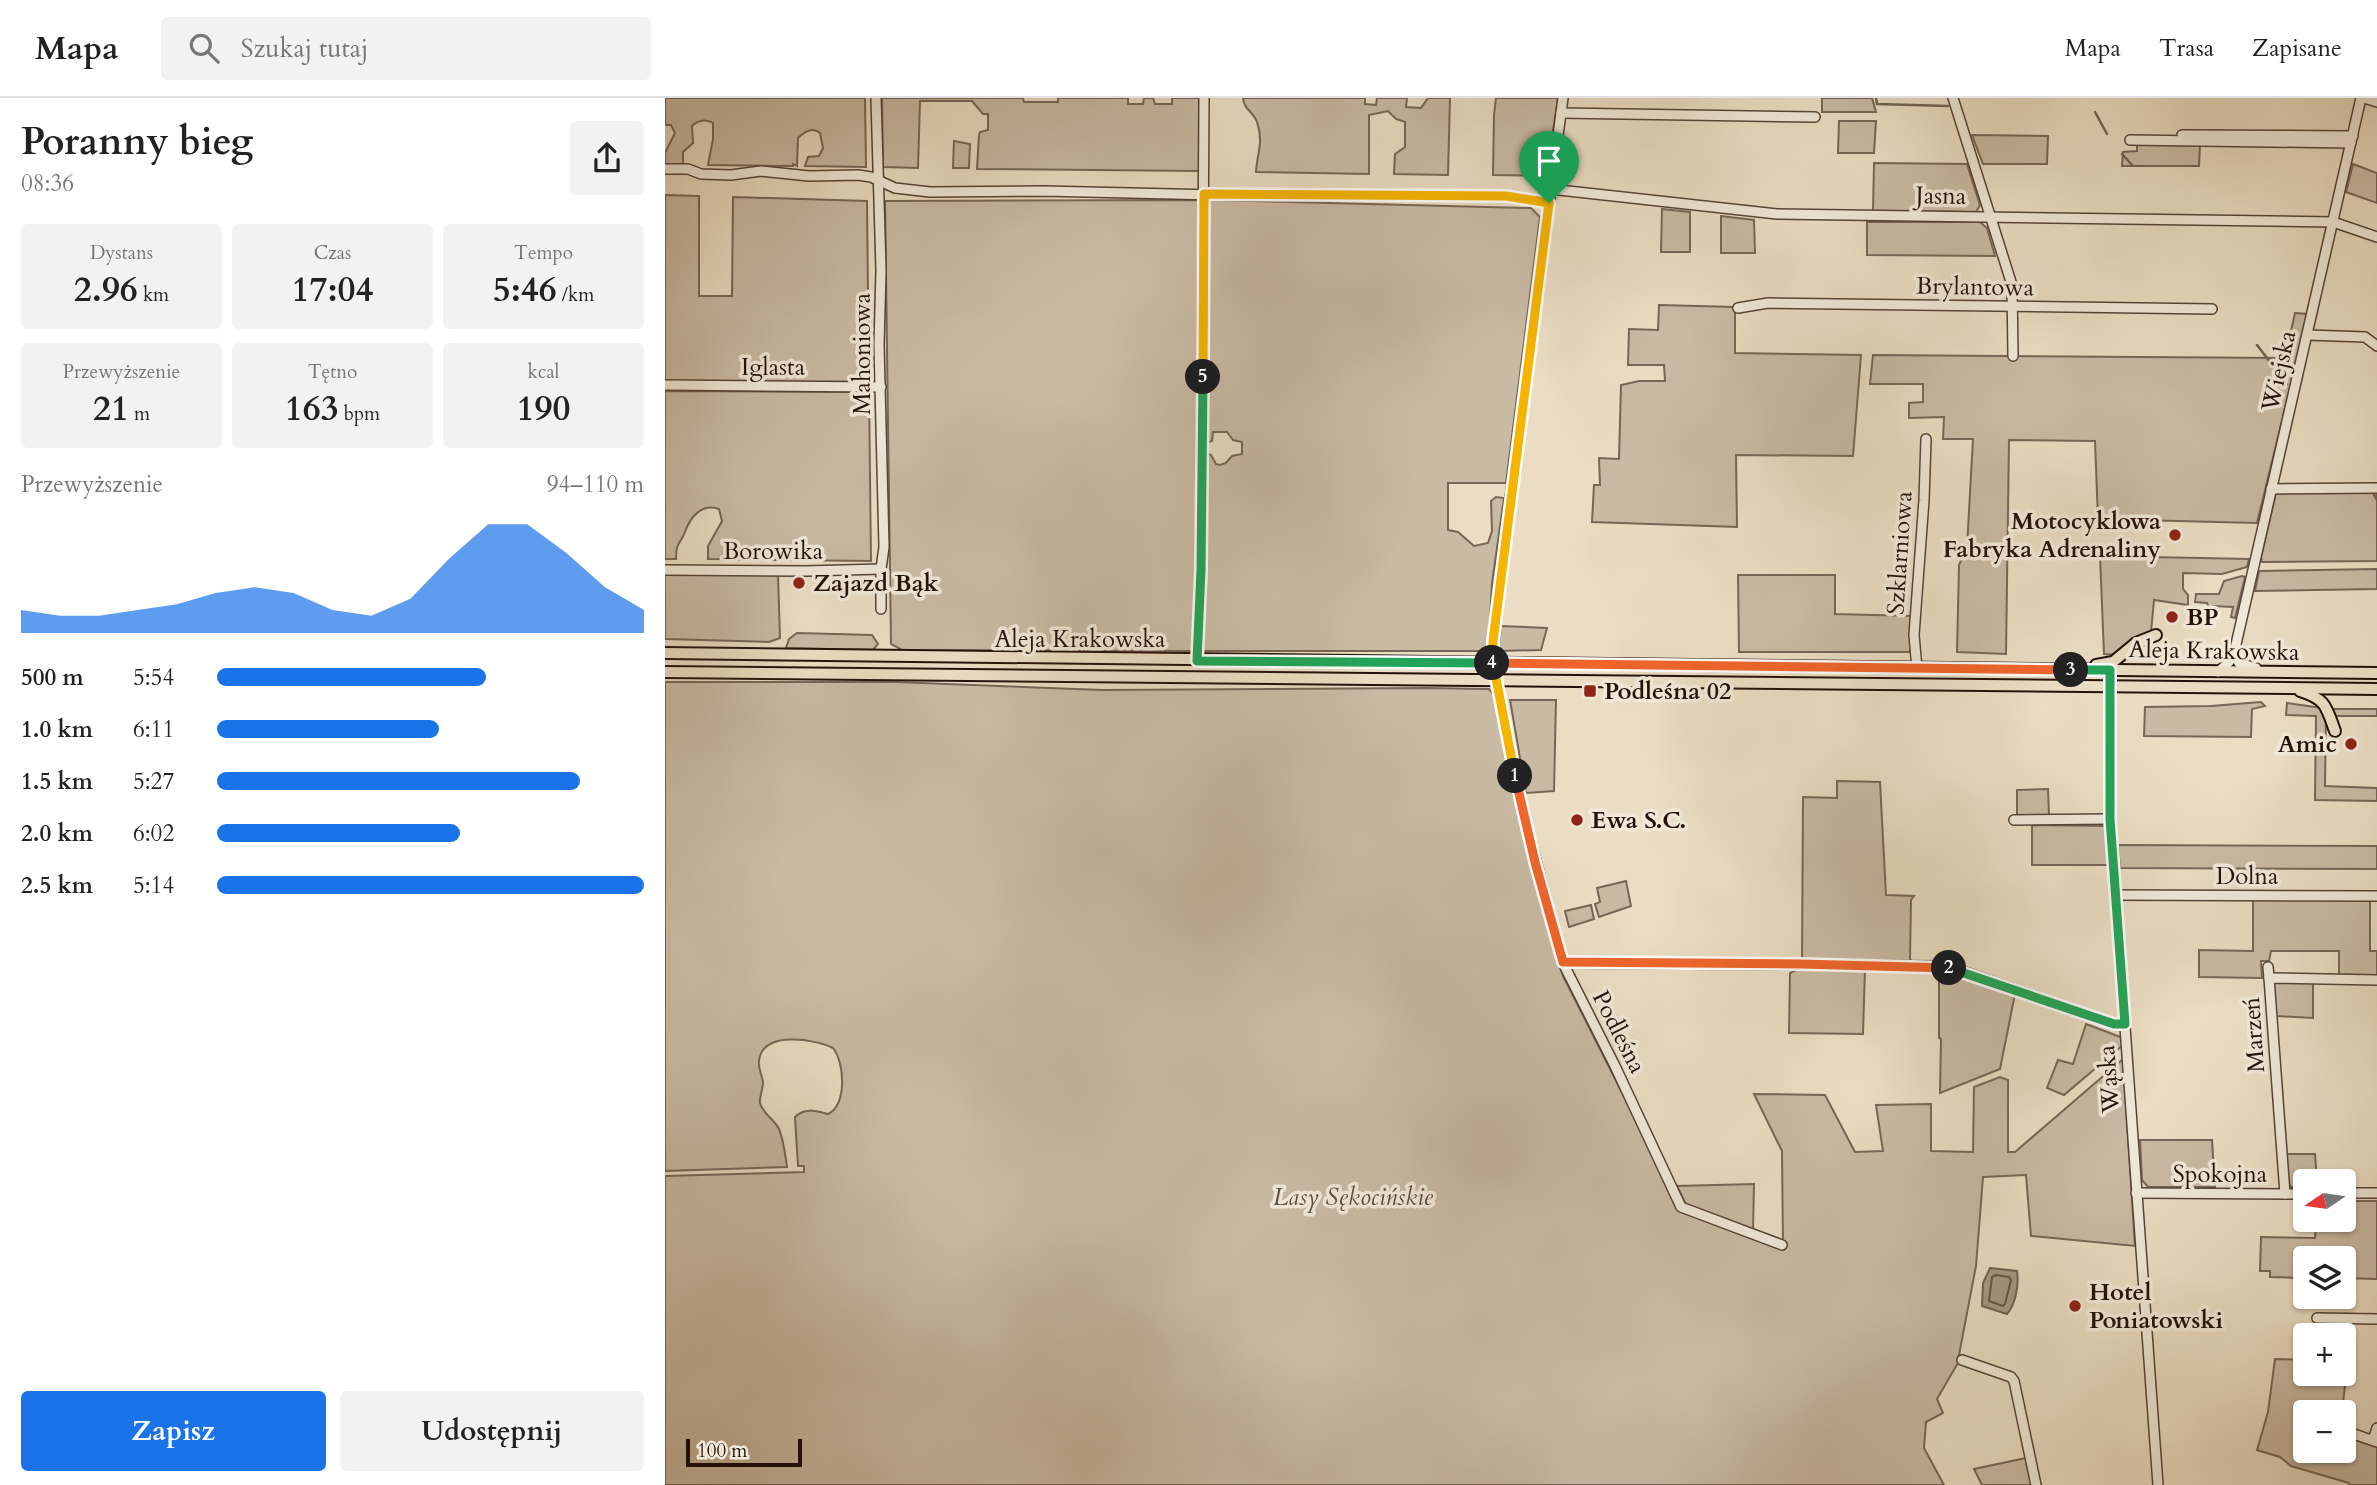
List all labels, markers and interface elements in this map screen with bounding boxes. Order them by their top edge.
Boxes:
search box [161,17,651,80]
text: Mapa [35,26,119,71]
icon: search [185,29,223,67]
text: Szukaj tutaj [241,31,368,66]
text: Mapa [2065,32,2121,65]
text: Trasa [2159,32,2214,65]
text: Zapisane [2252,32,2342,65]
text: Poranny bieg [21,116,253,168]
button: share [570,121,644,195]
pin [1519,131,1579,203]
icon: arrive [1530,142,1568,180]
text: 08:36 [21,168,74,199]
street label: Jasna [1912,179,1967,213]
text: Dystans [90,240,153,266]
text: Czas [314,240,351,266]
text: Tempo [514,240,573,266]
text: 2.96 [74,266,138,314]
text: 17:04 [292,266,373,314]
text: 5:46 [493,266,557,314]
street label: Brylantowa [1916,269,2035,305]
text: km [138,282,169,308]
text: /km [557,282,594,308]
street label: Mahoniowa [846,292,879,415]
street label: Wiejska [2253,327,2304,416]
street label: Iglasta [741,351,806,384]
text: Przewyższenie [63,359,180,385]
text: Tętno [308,359,357,385]
text: kcal [528,359,559,385]
pin: 5 [1185,360,1221,394]
text: 5 [1198,363,1207,389]
text: 21 [93,385,129,433]
text: 163 [285,385,339,433]
text: 190 [517,385,570,433]
text: m [129,401,150,427]
text: bpm [339,401,380,427]
text: Przewyższenie [21,469,163,500]
text: 94–110 m [547,469,644,500]
street label: Szklarniowa [1879,489,1921,616]
place label: Motocyklowa Fabryka Adrenaliny [1943,505,2161,566]
marker: Motocyklowa Fabryka Adrenaliny [2167,527,2183,543]
street label: Borowika [723,535,824,568]
place label: Zajazd Bąk [813,567,939,600]
marker: Zajazd Bąk [791,575,807,591]
place label: BP [2186,601,2219,634]
marker: BP [2164,609,2180,625]
street label: Aleja Krakowska [995,623,1166,656]
street label: Aleja Krakowska [2128,633,2300,669]
pin: 4 [1475,646,1509,680]
text: 4 [1487,649,1496,675]
pin: 3 [2053,652,2089,688]
text: 3 [2066,656,2075,682]
text: 500 m [21,662,84,693]
text: 5:54 [133,662,174,693]
place label: Podleśna 02 [1604,675,1731,708]
marker: Podleśna 02 [1582,683,1598,699]
text: 1.0 km [21,714,93,745]
text: 6:11 [133,714,174,745]
place label: Amic [2278,728,2337,761]
marker: Amic [2343,736,2359,752]
pin: 1 [1497,758,1533,794]
text: 1 [1510,762,1519,788]
text: 1.5 km [21,766,93,797]
text: 5:27 [133,766,174,797]
place label: Ewa S.C. [1591,804,1686,837]
marker: Ewa S.C. [1569,812,1585,828]
text: 2.0 km [21,818,93,849]
text: 6:02 [133,818,174,849]
street label: Dolna [2216,860,2279,893]
text: 2.5 km [21,870,93,901]
text: 5:14 [133,870,174,901]
pin: 2 [1931,950,1967,986]
text: 2 [1944,954,1953,980]
street label: Podleśna [1584,985,1654,1080]
street label: Marzeń [2235,994,2273,1074]
street label: Wąska [2090,1043,2128,1115]
street label: Spokojna [2173,1158,2268,1191]
north arrow [2293,1169,2355,1232]
map controls [2293,1169,2356,1463]
park label: Lasy Sękocińskie [1273,1181,1434,1214]
button: layers [2293,1246,2356,1309]
place label: Hotel Poniatowski [2089,1276,2223,1337]
marker: Hotel Poniatowski [2067,1298,2083,1314]
button: + [2293,1323,2356,1386]
button: Zapisz [21,1391,326,1471]
button: Udostępnij [340,1391,644,1471]
button: − [2293,1400,2356,1463]
scale bar [686,1436,801,1468]
text: 100 m [697,1438,747,1464]

